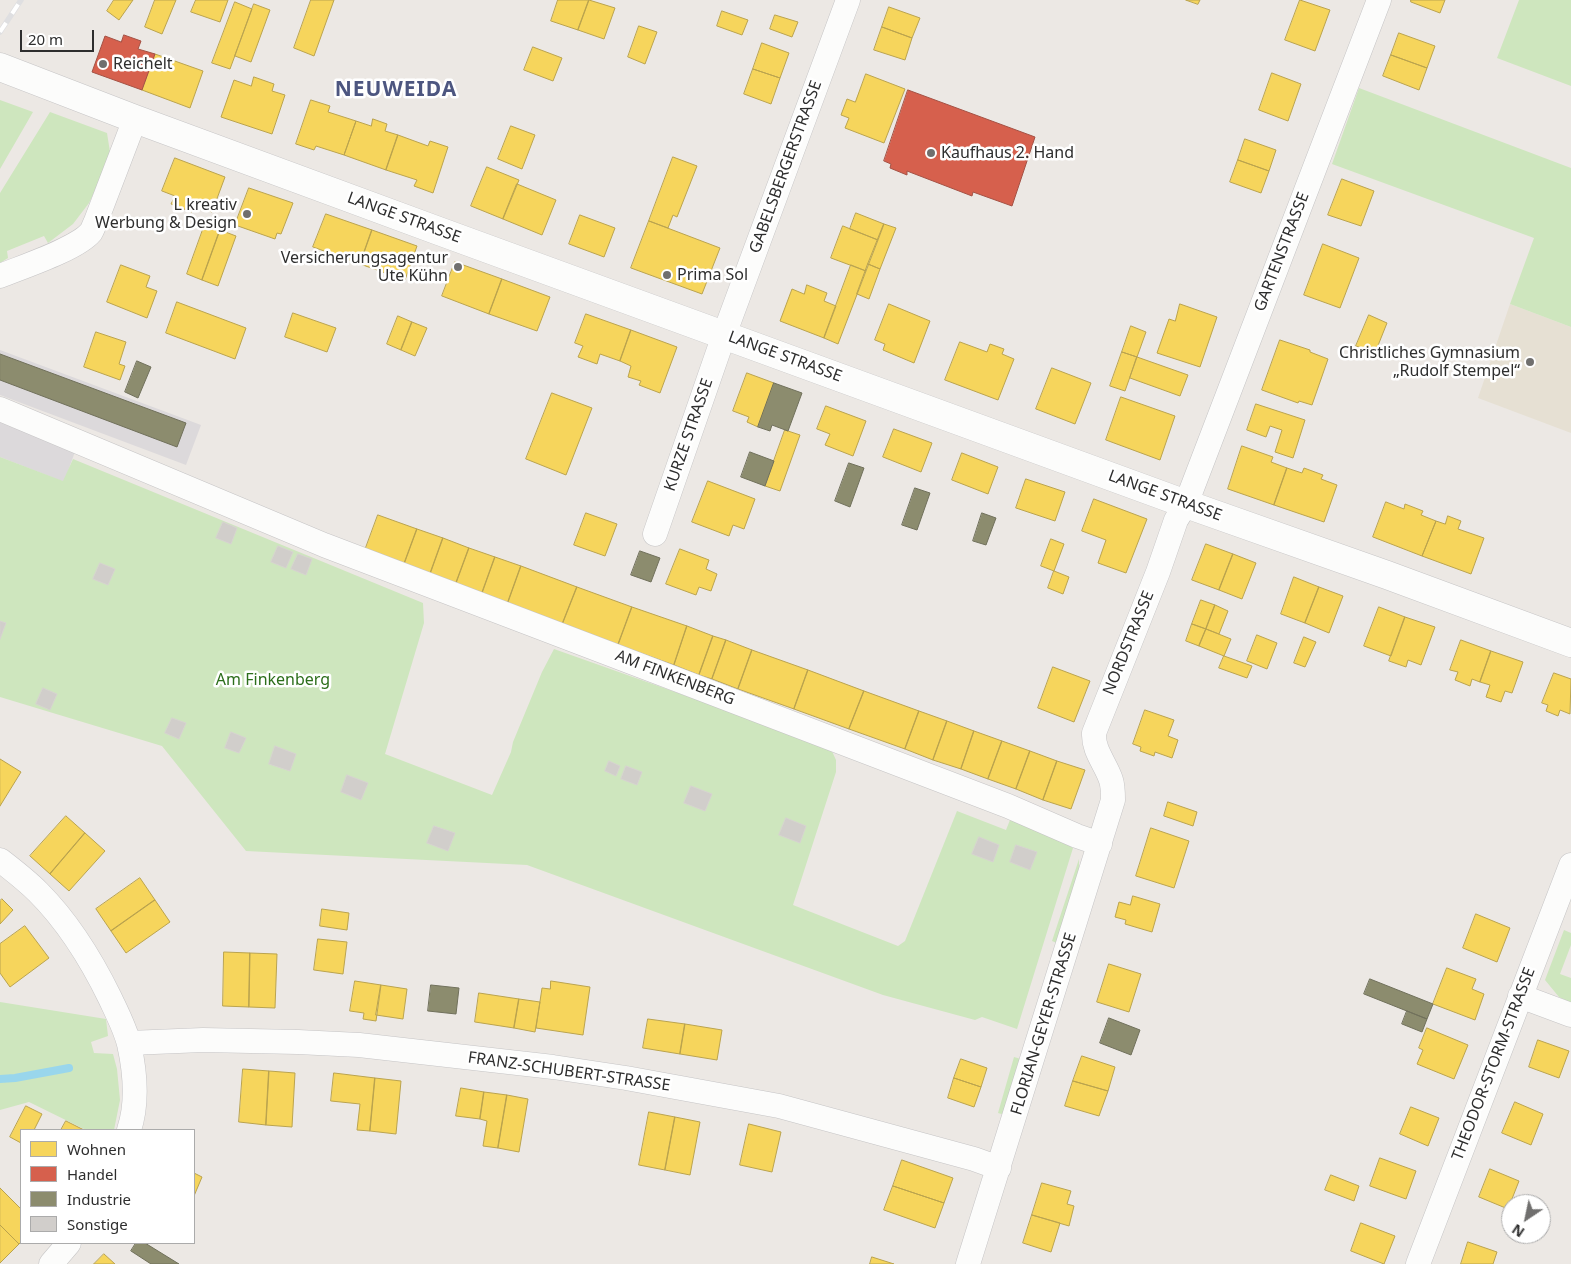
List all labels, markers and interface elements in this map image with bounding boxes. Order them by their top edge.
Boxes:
scale bar [22,20,96,52]
text: 20 m [28,29,63,49]
place label: Reichelt [113,54,173,74]
marker: Reichelt [97,58,109,70]
district label: NEUWEIDA [334,77,458,103]
street label: GABELSBERGERSTRASSE [746,78,826,256]
place label: Kaufhaus 2. Hand [941,143,1074,163]
marker: Kaufhaus 2. Hand [925,147,937,159]
street label: LANGE STRASSE [344,188,464,248]
street label: GARTENSTRASSE [1250,190,1314,314]
place label: L kreativ Werbung & Design [95,195,237,233]
marker: L kreativ Werbung & Design [241,208,253,220]
place label: Versicherungsagentur Ute Kühn [281,248,448,286]
marker: Versicherungsagentur Ute Kühn [452,261,464,273]
place label: Prima Sol [677,265,748,285]
marker: Prima Sol [661,269,673,281]
street label: LANGE STRASSE [725,327,845,387]
place label: Christliches Gymnasium „Rudolf Stempel“ [1339,343,1520,381]
marker: Christliches Gymnasium „Rudolf Stempel“ [1524,356,1536,368]
street label: KURZE STRASSE [661,376,717,494]
street label: LANGE STRASSE [1105,466,1225,526]
street label: NORDSTRASSE [1099,588,1159,698]
street label: AM FINKENBERG [612,646,738,710]
park label: Am Finkenberg [216,670,330,690]
street label: FLORIAN-GEYER-STRASSE [1007,930,1081,1118]
street label: THEODOR-STORM-STRASSE [1448,965,1540,1163]
street label: FRANZ-SCHUBERT-STRASSE [466,1048,672,1096]
legend [20,1129,195,1244]
text: Wohnen [67,1139,126,1159]
text: Handel [67,1164,117,1184]
text: Industrie [67,1189,131,1209]
north arrow [1501,1194,1551,1244]
text: Sonstige [67,1214,128,1234]
text: N [1508,1220,1528,1242]

